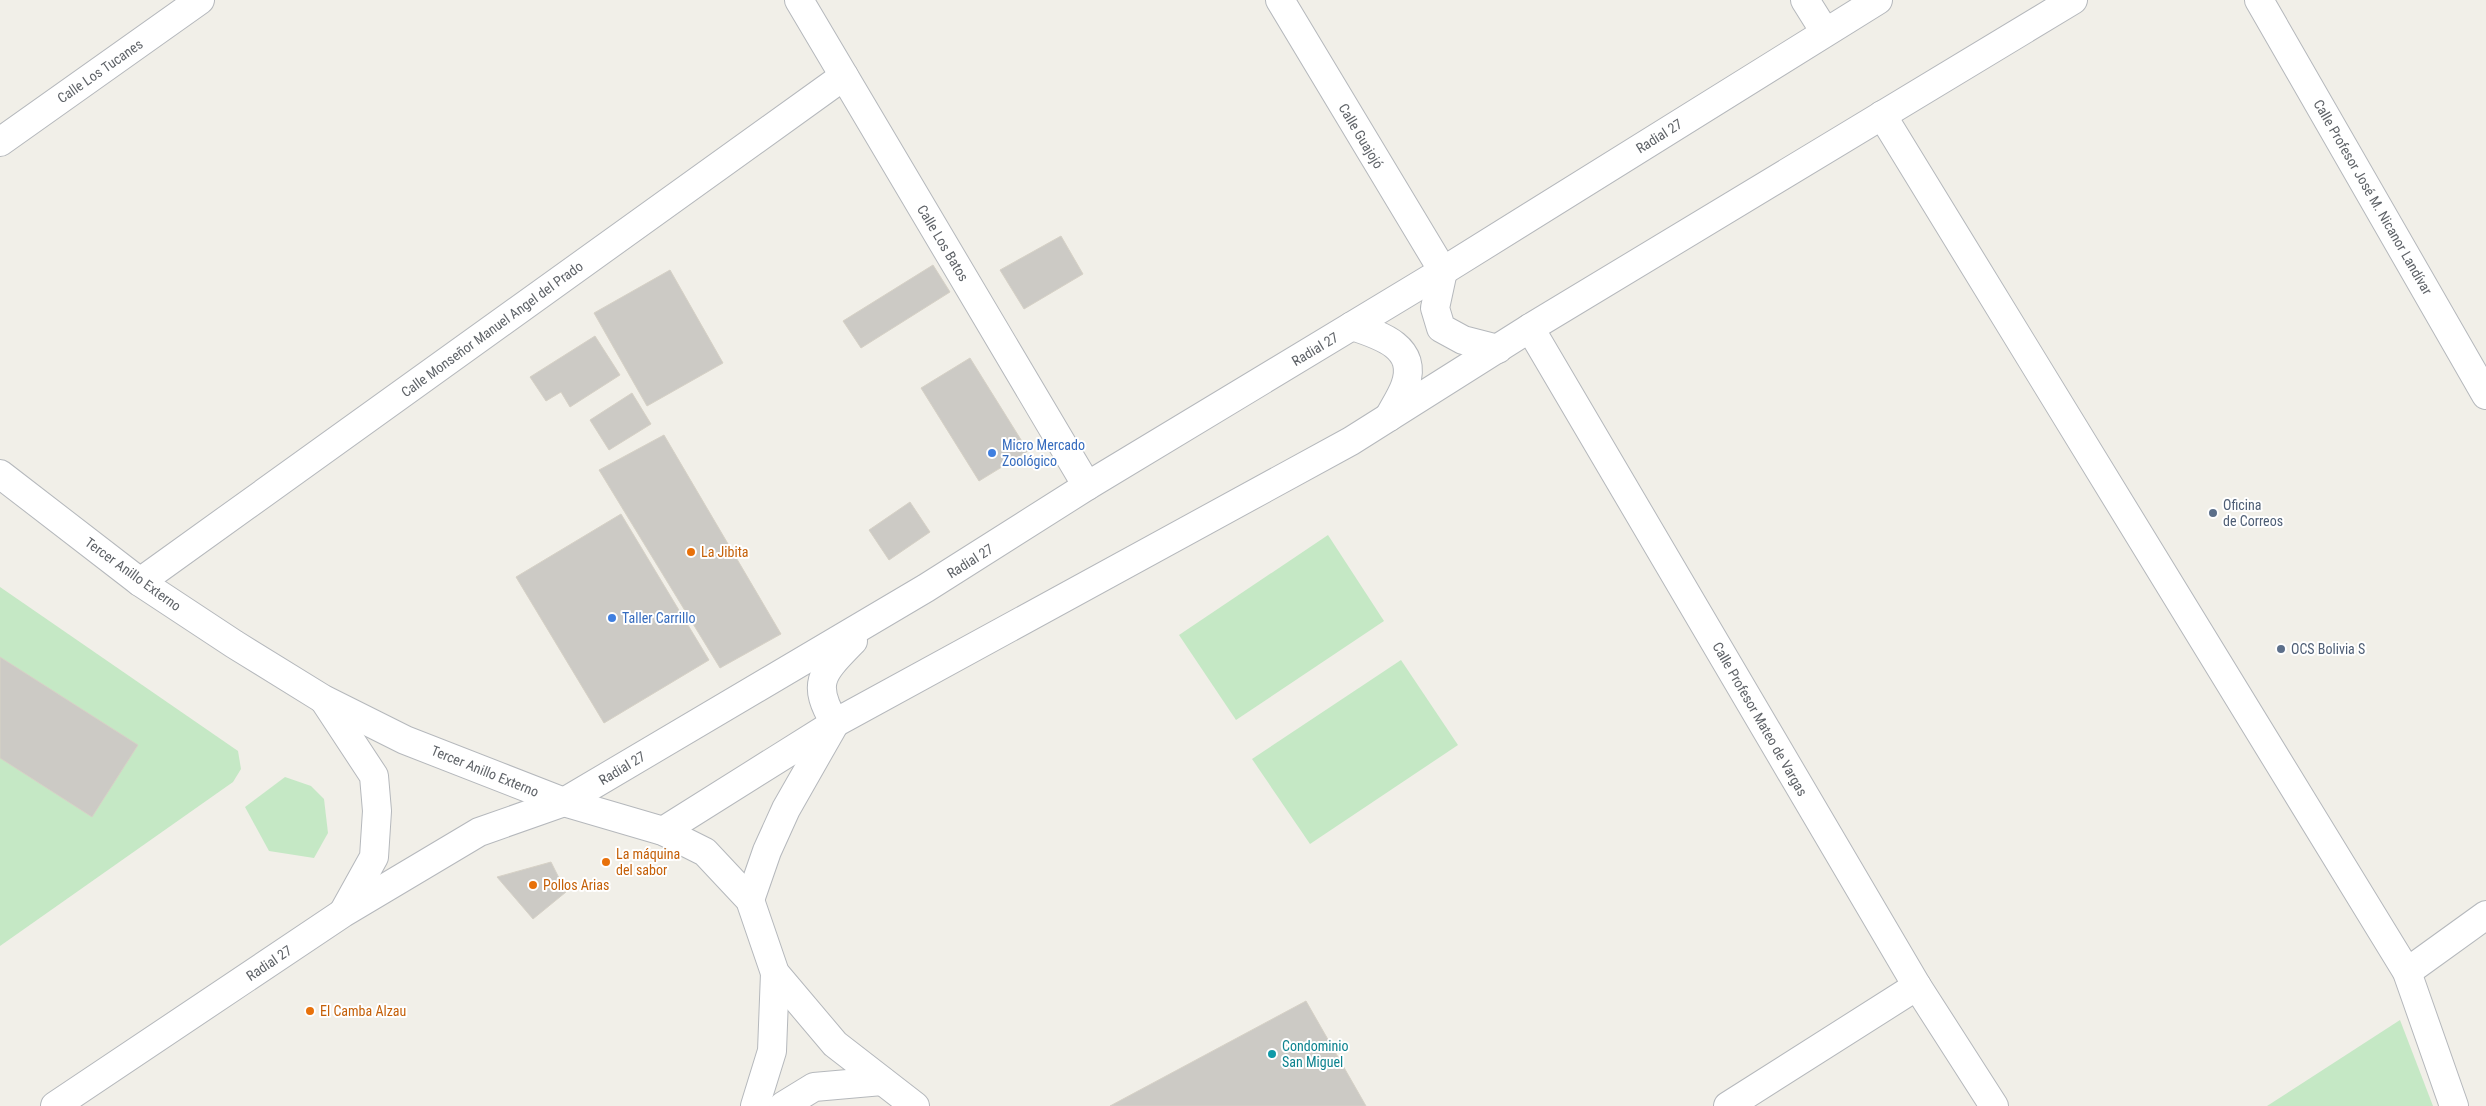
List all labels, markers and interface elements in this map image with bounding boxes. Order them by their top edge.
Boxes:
street label: Calle Los Tucanes [54,36,146,106]
street label: Calle Profesor José M. Nicanor Landívar [2310,97,2436,297]
street label: Calle Guajojó [1335,101,1387,171]
street label: Radial 27 [1633,116,1685,156]
street label: Calle Los Batos [914,202,972,284]
street label: Calle Monseñor Manuel Angel del Prado [398,258,586,400]
street label: Radial 27 [1289,329,1341,369]
place label: Micro Mercado Zoológico [1002,437,1085,469]
marker: Micro Mercado Zoológico [986,447,998,459]
place label: Oficina de Correos [2223,497,2283,529]
marker: Oficina de Correos [2207,507,2219,519]
street label: Tercer Anillo Externo [82,534,184,614]
street label: Radial 27 [944,541,996,581]
place label: La Jibita [701,544,749,560]
marker: La Jibita [685,546,697,558]
place label: Taller Carrillo [622,610,696,626]
marker: Taller Carrillo [606,612,618,624]
street label: Calle Profesor Mateo de Vargas [1709,639,1811,799]
place label: OCS Bolivia S [2291,641,2365,657]
marker: OCS Bolivia S [2275,643,2287,655]
street label: Tercer Anillo Externo [429,742,541,800]
street label: Radial 27 [596,748,648,788]
place label: La máquina del sabor [616,846,680,878]
marker: La máquina del sabor [600,856,612,868]
place label: Pollos Arias [543,877,609,893]
marker: Pollos Arias [527,879,539,891]
street label: Radial 27 [243,942,295,984]
place label: El Camba Alzau [320,1003,406,1019]
marker: El Camba Alzau [304,1005,316,1017]
place label: Condominio San Miguel [1282,1038,1349,1070]
marker: Condominio San Miguel [1266,1048,1278,1060]

